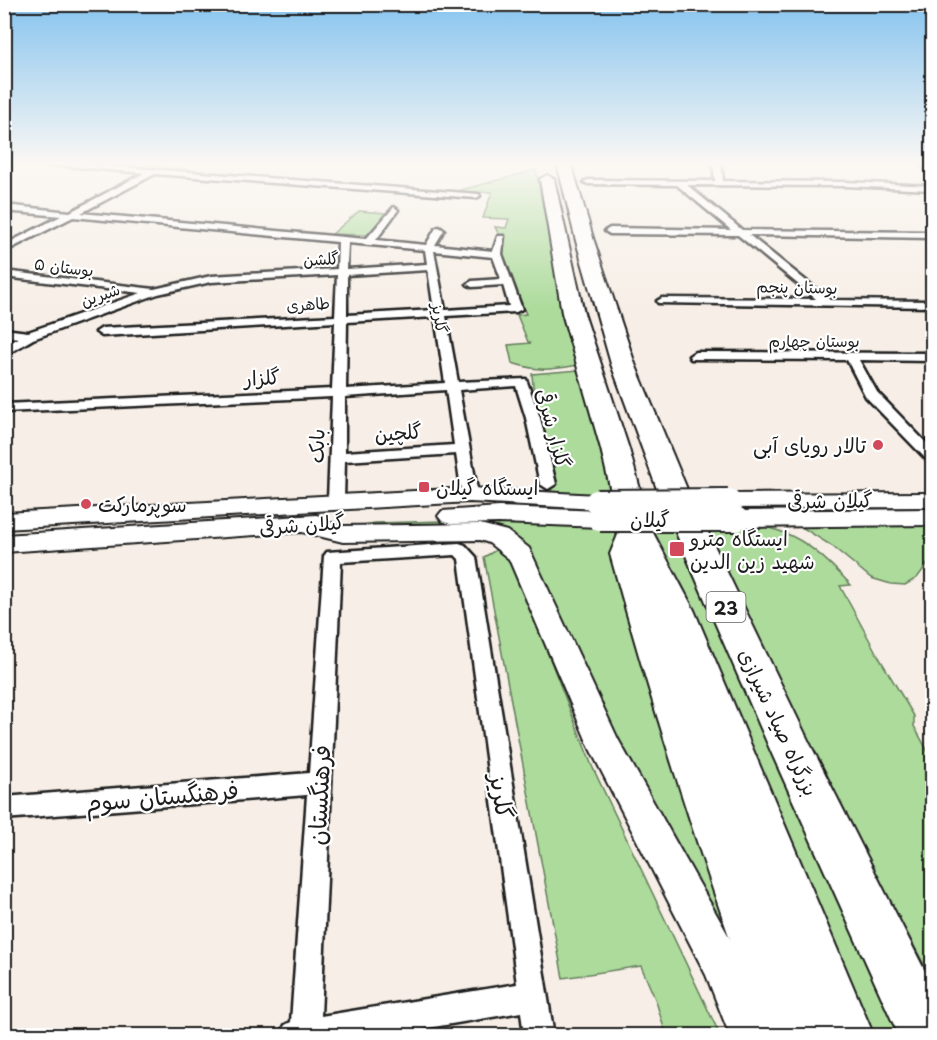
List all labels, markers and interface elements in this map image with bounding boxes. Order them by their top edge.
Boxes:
street label: گلشن [303,245,340,271]
street label: بوستان ۵ [33,250,95,282]
street label: بوستان پنجم [756,273,838,301]
street label: شیرین [77,276,123,312]
street label: طاهری [285,290,331,316]
street label: گلریز [426,299,455,335]
street label: بوستان چهارم [768,328,860,354]
street label: گلزار [241,361,281,393]
street label: گلزار شرقی [529,385,579,471]
street label: گلچین [373,415,423,449]
street label: بابک [300,428,332,464]
place label: تالار رویای آبی [753,430,866,460]
marker: تالار رویای آبی [871,438,885,452]
place label: ایستگاه گیلان [436,472,538,502]
marker: ایستگاه گیلان [417,480,431,494]
street label: گیلان شرقی [787,484,873,516]
place label: سوپرمارکت [98,489,187,519]
marker: سوپرمارکت [79,497,93,511]
street label: گیلان [630,504,670,534]
street label: گیلان شرقی [258,506,346,542]
place label: ایستگاه مترو شهید زین الدین [688,523,815,576]
marker: ایستگاه مترو شهید زین الدین [668,540,686,558]
road number: 23 [706,592,746,622]
street label: بزرگراه صیاد شیرازی [732,643,826,801]
street label: فرهنگستان [297,744,339,846]
street label: گلریز [481,769,524,821]
street label: فرهنگستان سوم [84,770,240,822]

